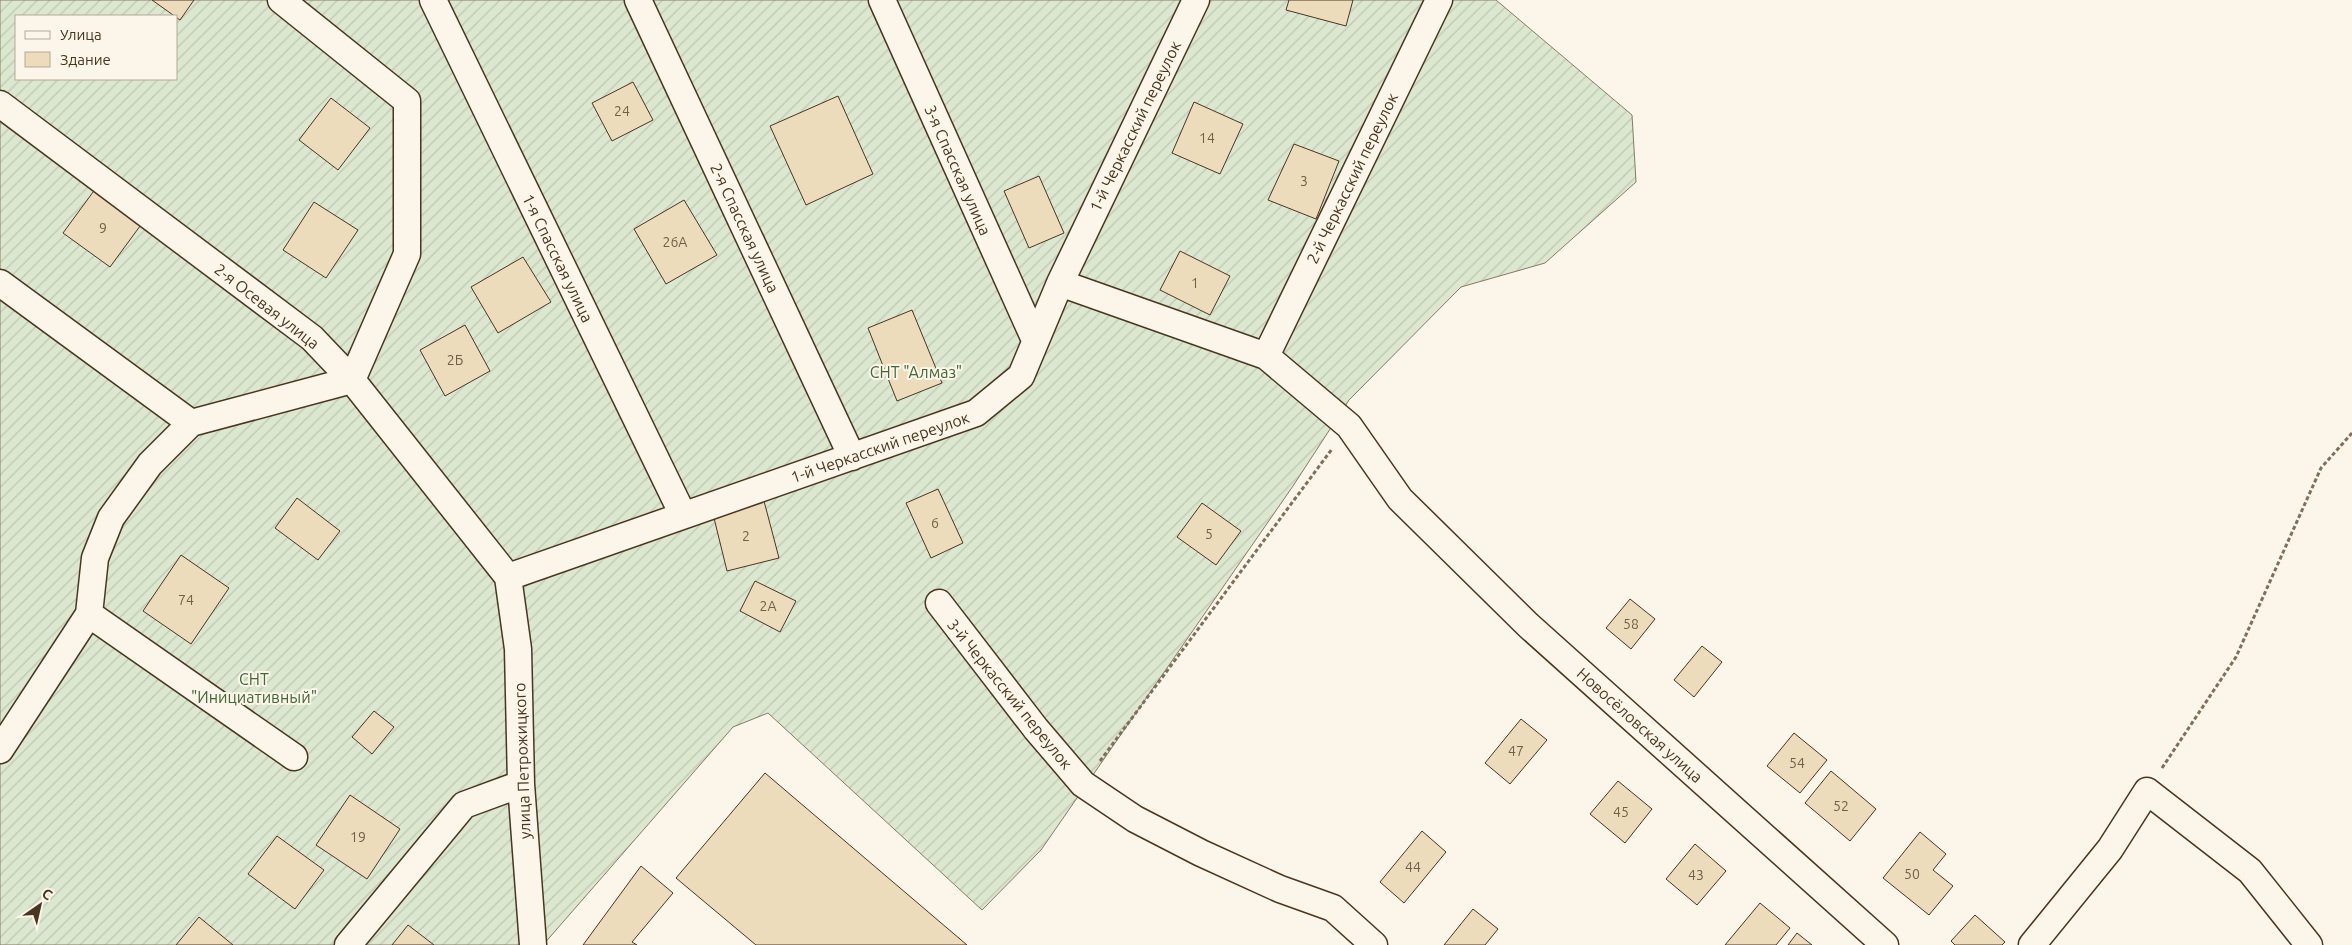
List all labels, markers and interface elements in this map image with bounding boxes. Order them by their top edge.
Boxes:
legend [15,15,178,80]
text: Улица [60,26,102,43]
street label: 1-й Черкасский переулок [1086,38,1184,214]
text: Здание [60,51,111,68]
street label: 2-й Черкасский переулок [1303,90,1401,266]
street label: 3-я Спасская улица [921,102,995,238]
house number: 24 [614,103,630,119]
house number: 14 [1199,130,1215,146]
street label: 2-я Спасская улица [707,161,783,295]
house number: 3 [1300,173,1308,189]
street label: 1-я Спасская улица [519,191,597,325]
house number: 9 [99,220,107,236]
house number: 26А [663,234,687,250]
street label: 2-я Осевая улица [211,260,323,352]
house number: 1 [1191,275,1199,291]
house number: 2Б [447,352,463,368]
park label: СНТ "Алмаз" [870,363,962,381]
street label: 1-й Черкасский переулок [788,408,972,486]
house number: 6 [931,515,939,531]
house number: 5 [1205,526,1213,542]
house number: 2 [742,528,750,544]
house number: 74 [178,592,194,608]
house number: 2А [760,598,777,614]
street label: 3-й Черкасский переулок [944,615,1076,773]
house number: 58 [1623,616,1639,632]
street label: Новосёловская улица [1574,664,1706,786]
park label: СНТ "Инициативный" [191,670,317,706]
street label: улица Петрожицкого [510,682,534,840]
house number: 47 [1508,743,1524,759]
house number: 54 [1789,755,1805,771]
house number: 52 [1833,798,1849,814]
house number: 45 [1613,804,1629,820]
house number: 19 [350,829,366,845]
house number: 44 [1405,859,1421,875]
house number: 50 [1904,866,1920,882]
house number: 43 [1688,867,1704,883]
north arrow [15,880,65,930]
text: С [39,885,55,903]

